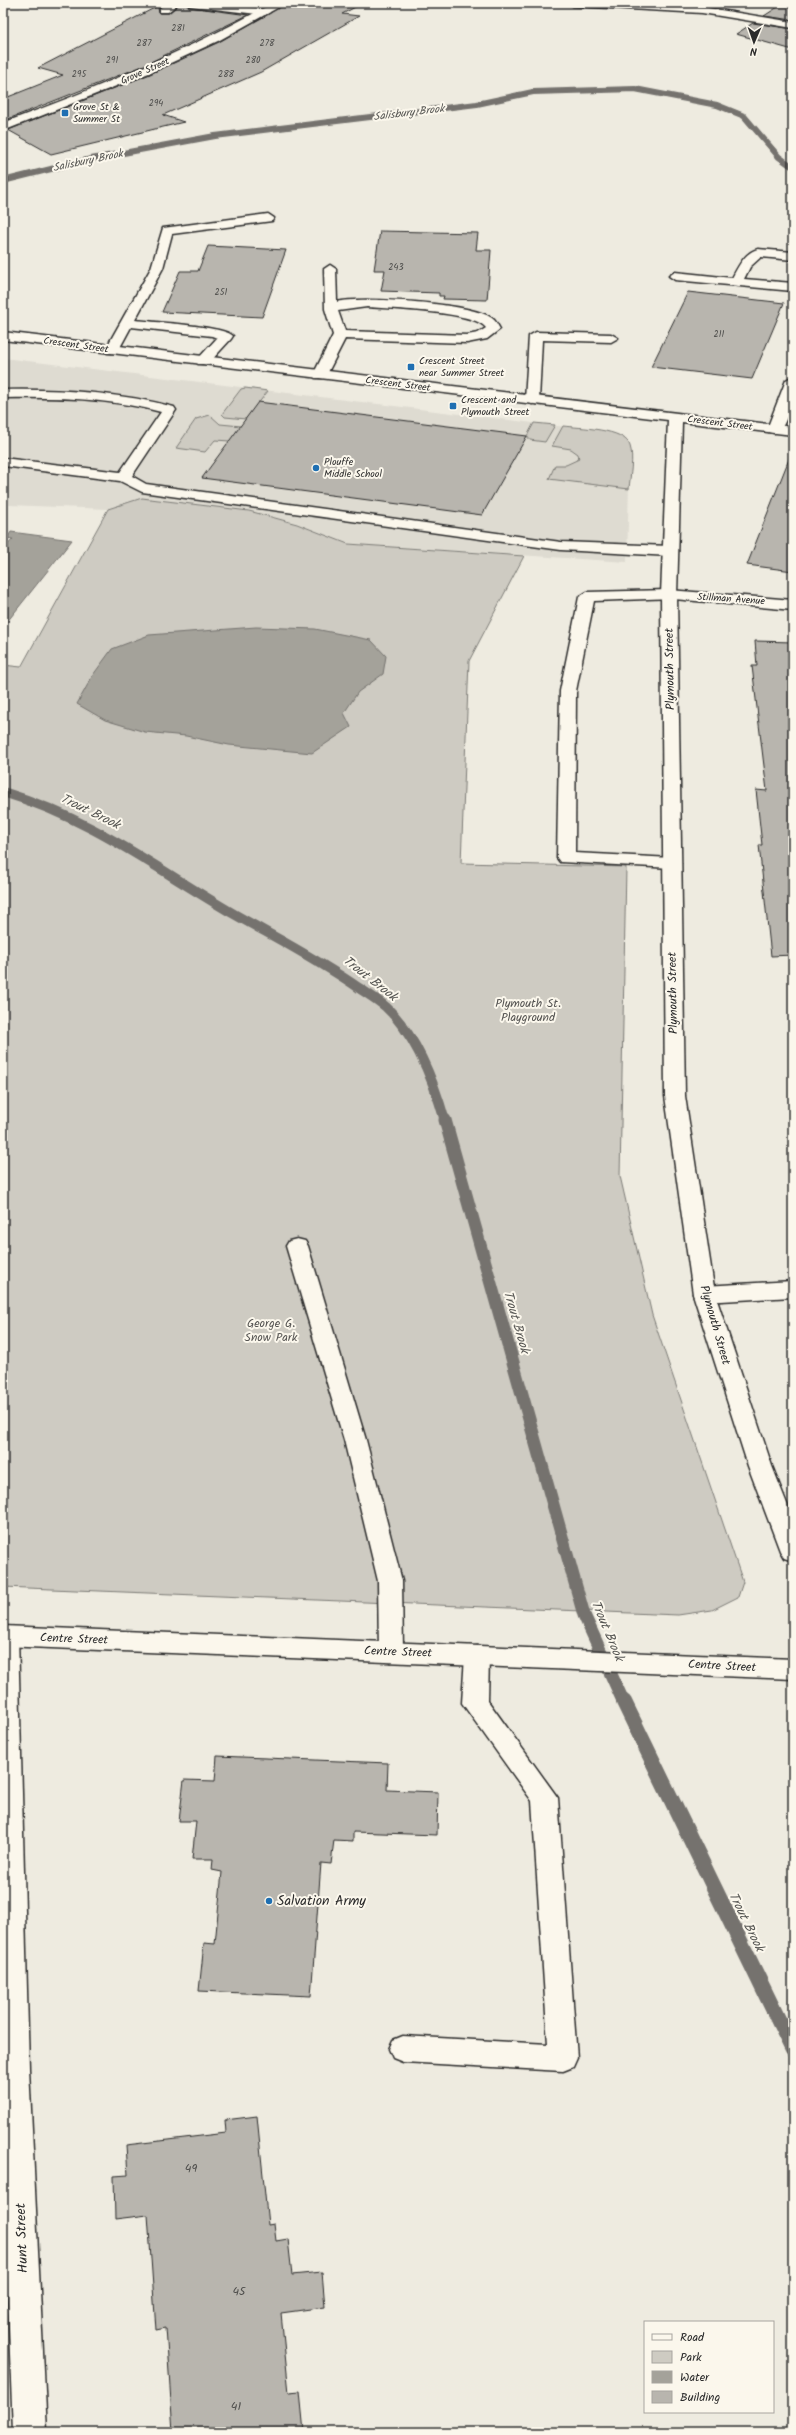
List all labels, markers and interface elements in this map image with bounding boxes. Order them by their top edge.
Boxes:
house number: 281 [171,21,185,36]
north arrow [734,22,774,62]
house number: 287 [137,36,152,51]
house number: 278 [260,36,275,51]
text: N [750,42,757,60]
house number: 291 [106,53,118,68]
street label: Grove Street [118,53,172,89]
house number: 280 [245,53,261,68]
house number: 295 [72,67,87,82]
house number: 288 [218,67,235,82]
house number: 294 [149,96,163,111]
place label: Grove St & Summer St [73,99,120,127]
water label: Salisbury Brook [373,100,447,126]
marker: Grove St & Summer St [60,108,70,118]
water label: Salisbury Brook [51,144,126,177]
house number: 243 [388,260,404,275]
house number: 251 [215,285,228,300]
house number: 211 [714,327,725,342]
street label: Crescent Street [42,333,110,358]
place label: Crescent Street near Summer Street [419,353,504,381]
marker: Crescent Street near Summer Street [406,362,416,372]
street label: Crescent Street [364,372,432,396]
place label: Crescent and Plymouth Street [461,392,530,420]
marker: Crescent and Plymouth Street [448,401,458,411]
street label: Crescent Street [686,411,754,435]
place label: Plouffe Middle School [324,454,382,482]
marker: Plouffe Middle School [311,463,321,473]
street label: Stillman Avenue [697,589,766,609]
street label: Plymouth Street [660,627,680,710]
water label: Trout Brook [57,789,125,836]
water label: Trout Brook [338,951,403,1008]
street label: Plymouth Street [663,951,683,1034]
park label: Plymouth St. Playground [495,994,561,1027]
street label: Plymouth Street [695,1283,736,1367]
water label: Trout Brook [497,1288,535,1358]
park label: George G. Snow Park [245,1314,298,1347]
water label: Trout Brook [585,1597,630,1666]
street label: Centre Street [40,1628,109,1650]
street label: Centre Street [364,1641,433,1663]
street label: Centre Street [687,1655,757,1677]
water label: Trout Brook [723,1889,770,1957]
place label: Salvation Army [277,1890,366,1912]
marker: Salvation Army [264,1896,274,1906]
house number: 49 [185,2159,197,2178]
street label: Hunt Street [10,2202,34,2273]
house number: 45 [232,2282,247,2301]
legend [644,2321,774,2413]
text: Road [680,2328,705,2347]
text: Park [680,2348,702,2367]
text: Water [680,2368,710,2387]
text: Building [680,2388,720,2407]
house number: 41 [231,2397,241,2416]

